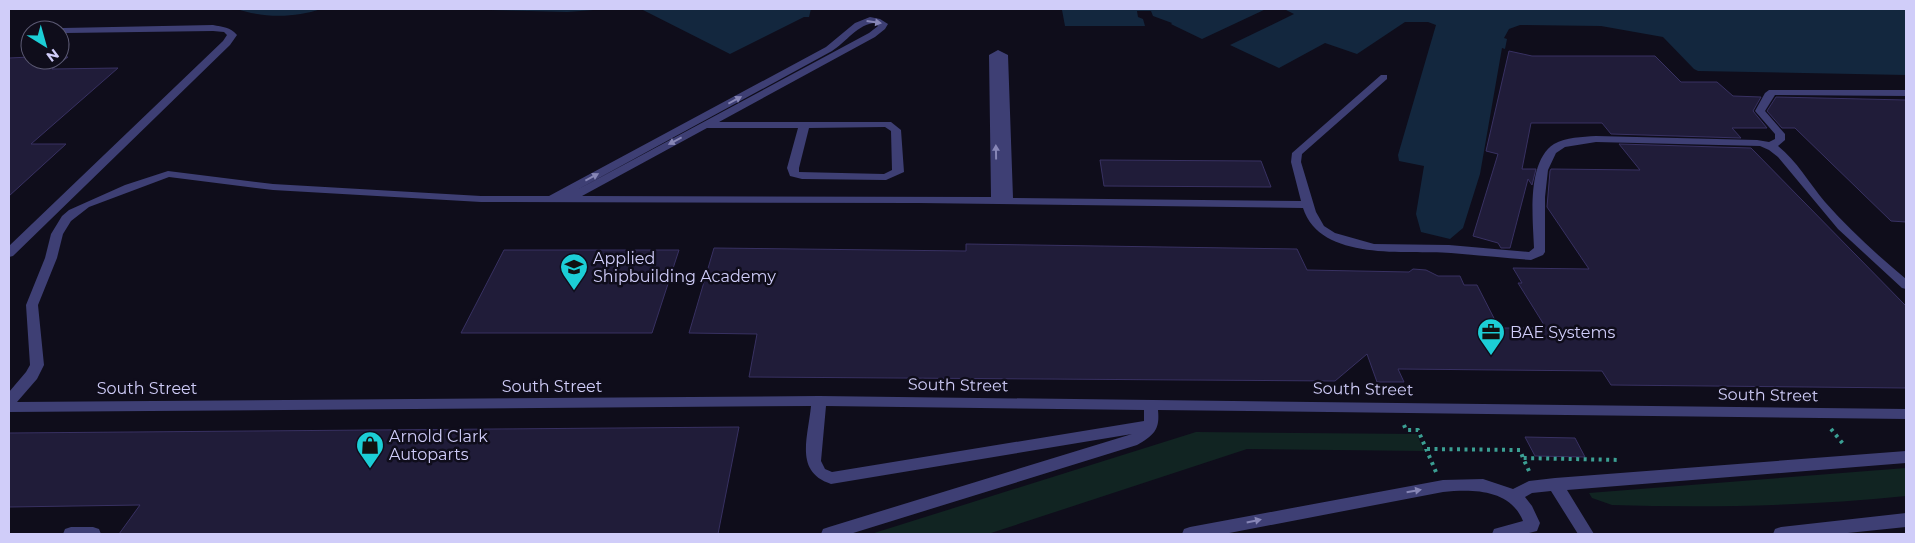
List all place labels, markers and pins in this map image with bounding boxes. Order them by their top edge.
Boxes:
place label: Applied Shipbuilding Academy [593,249,776,286]
school or university icon: Applied Shipbuilding Academy [559,252,589,291]
office icon: BAE Systems [1476,317,1506,356]
place label: BAE Systems [1510,323,1615,342]
place label: Arnold Clark Autoparts [389,427,488,464]
shop icon: Arnold Clark Autoparts [355,430,385,469]

